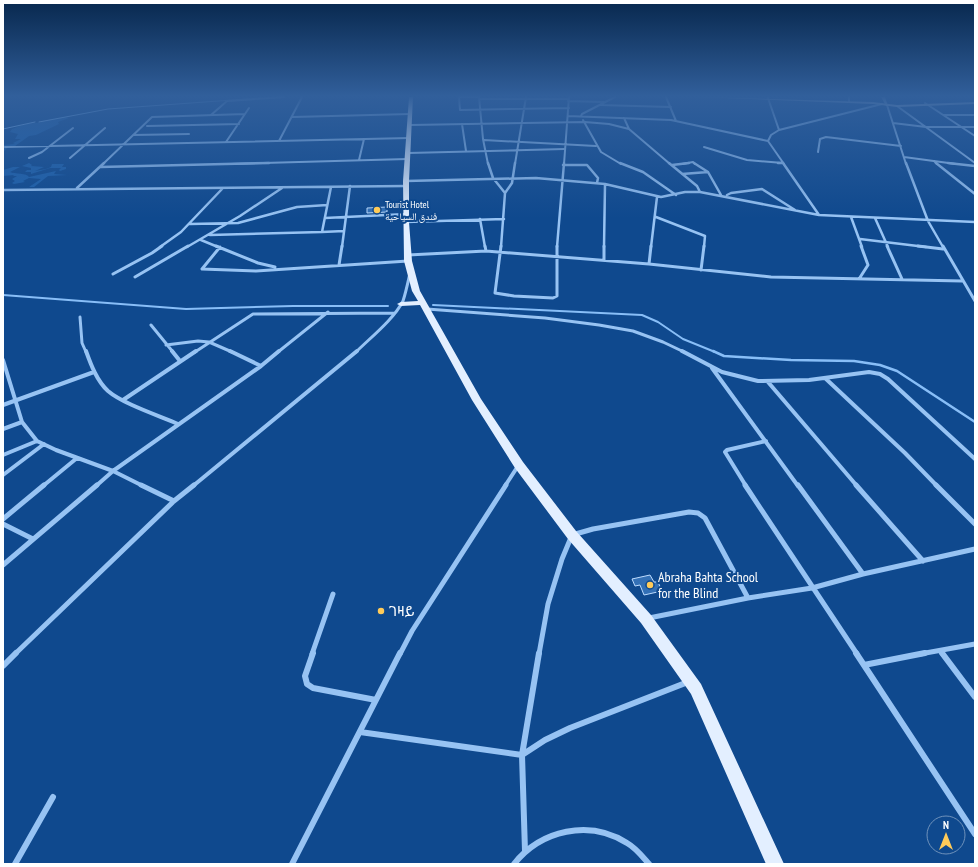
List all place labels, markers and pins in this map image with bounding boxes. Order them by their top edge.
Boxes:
place label: Tourist Hotel فندق السياحية [385,198,437,223]
marker: Tourist Hotel فندق السياحية [372,205,382,215]
place label: Abraha Bahta School for the Blind [658,568,759,602]
marker: Abraha Bahta School for the Blind [645,580,655,590]
place label: ገዛይ [389,602,415,620]
marker: ገዛይ [376,606,386,616]

